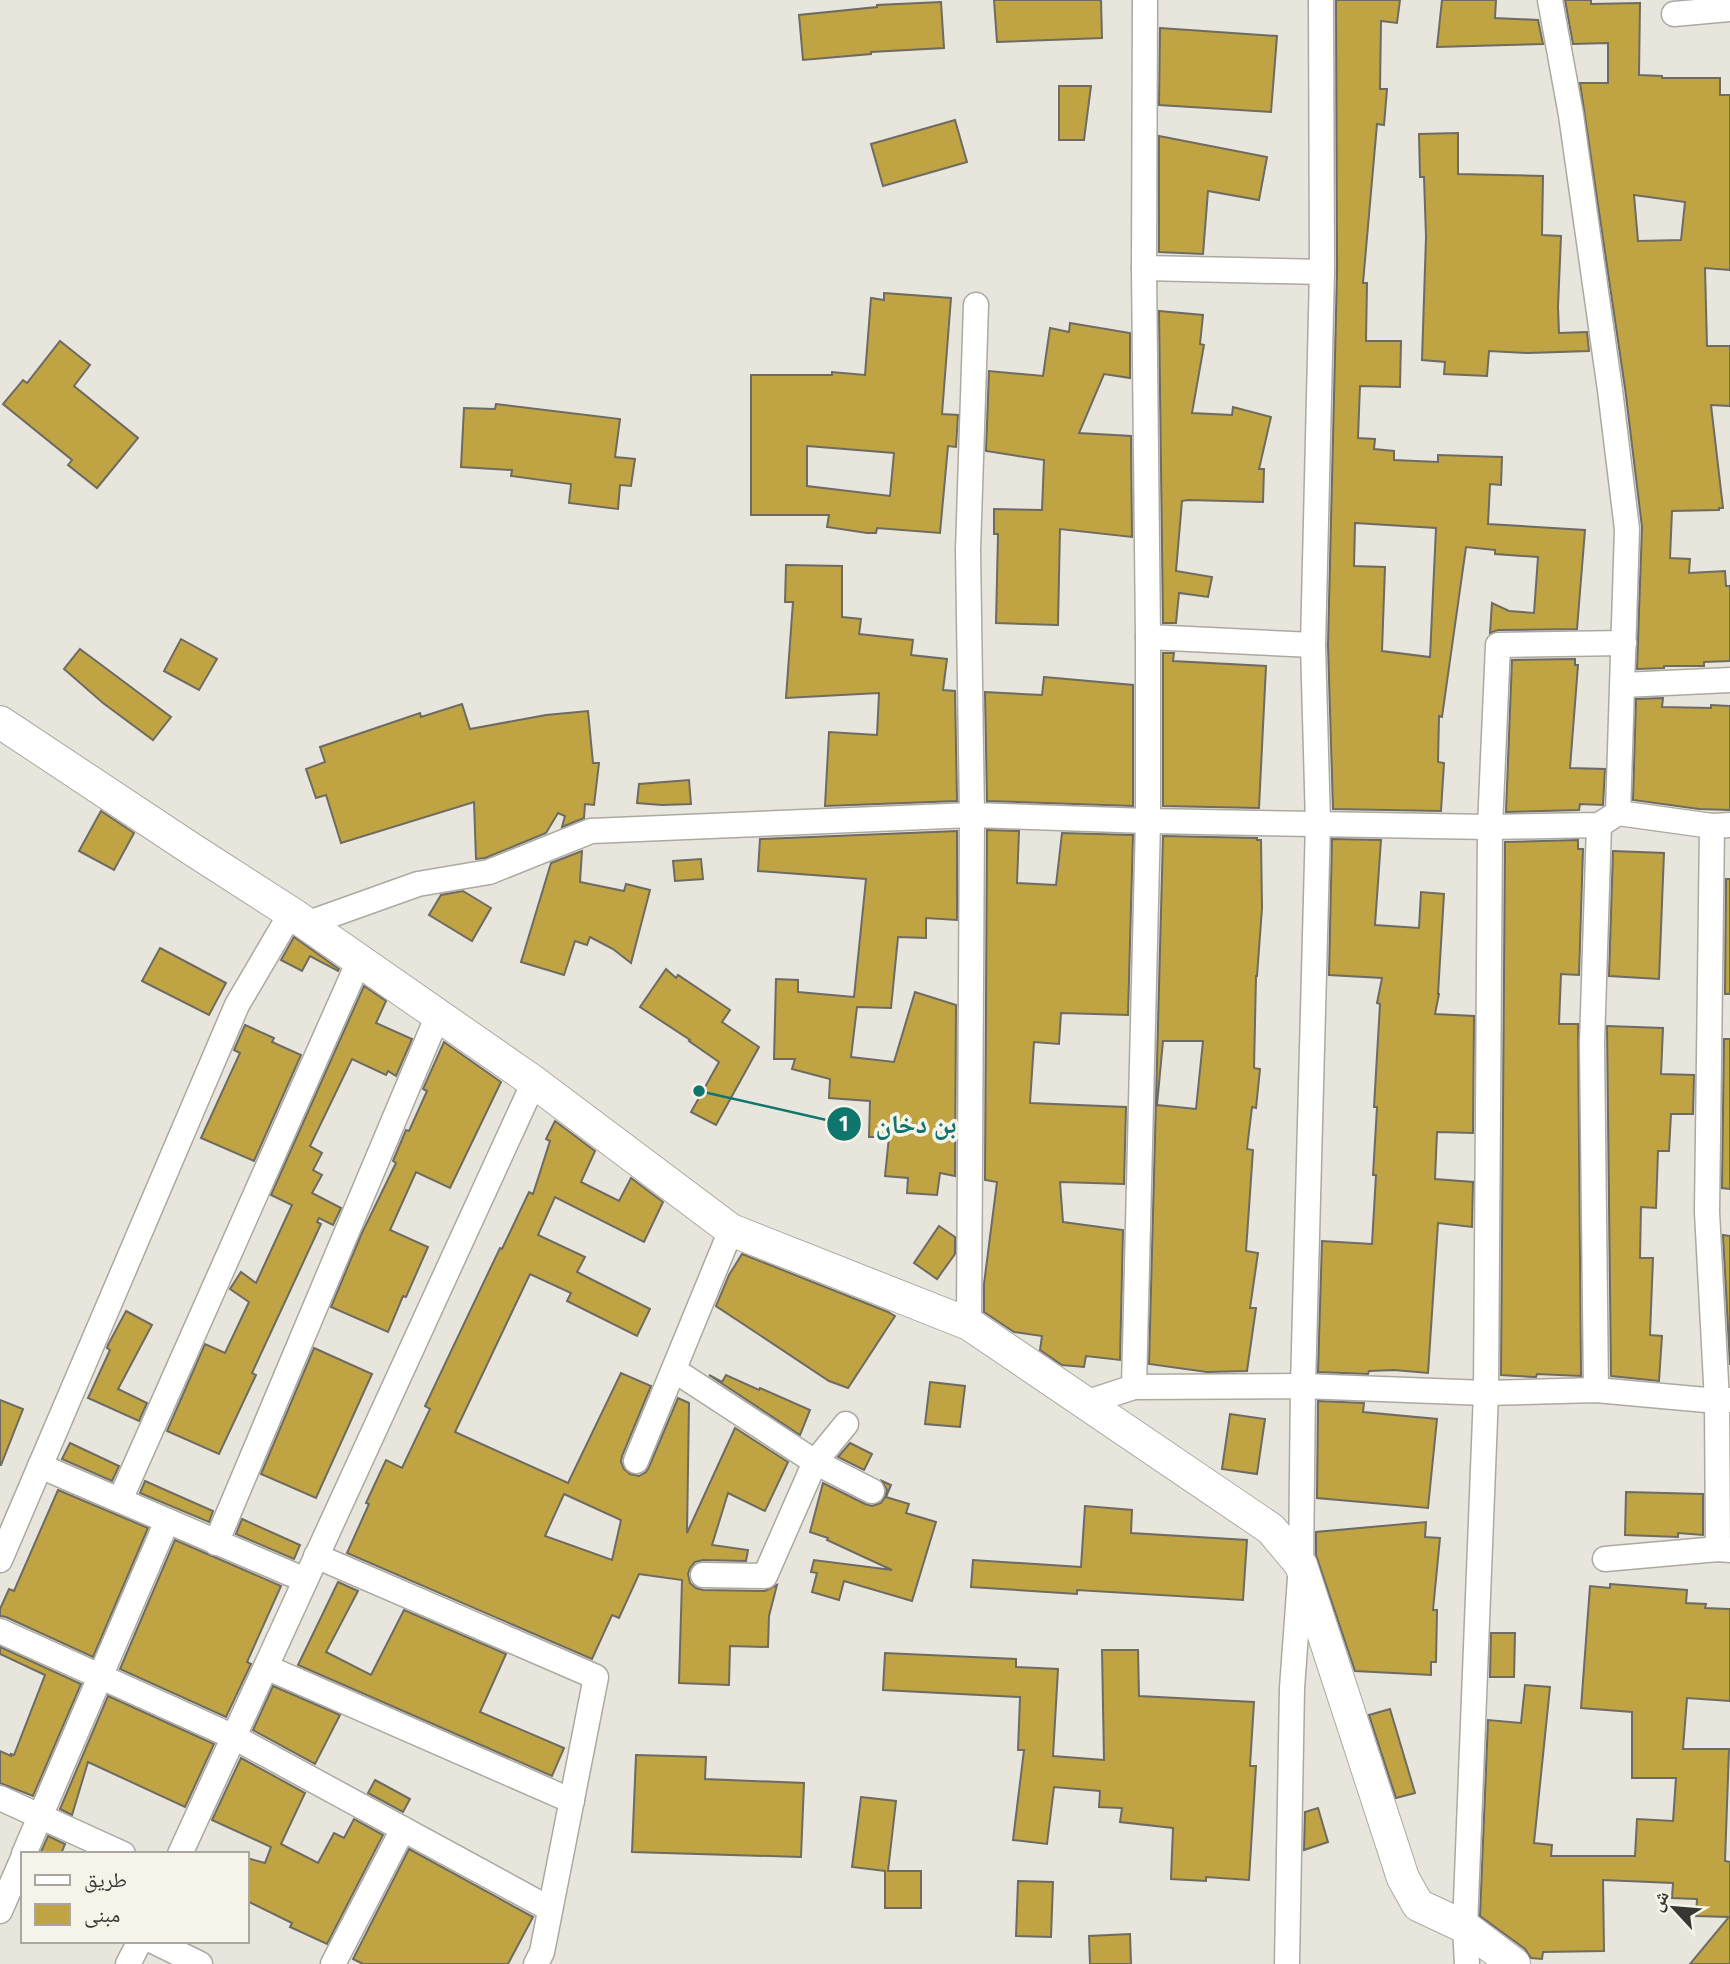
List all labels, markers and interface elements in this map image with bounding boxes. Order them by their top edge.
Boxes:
callout: بن دخان [827,1100,970,1147]
text: بن دخان [876,1105,956,1141]
text: 1 [838,1109,850,1137]
legend [21,1852,248,1943]
text: طريق [84,1865,127,1893]
north arrow [1639,1873,1709,1943]
text: ش [1643,1886,1675,1915]
text: مبنى [84,1900,120,1928]

